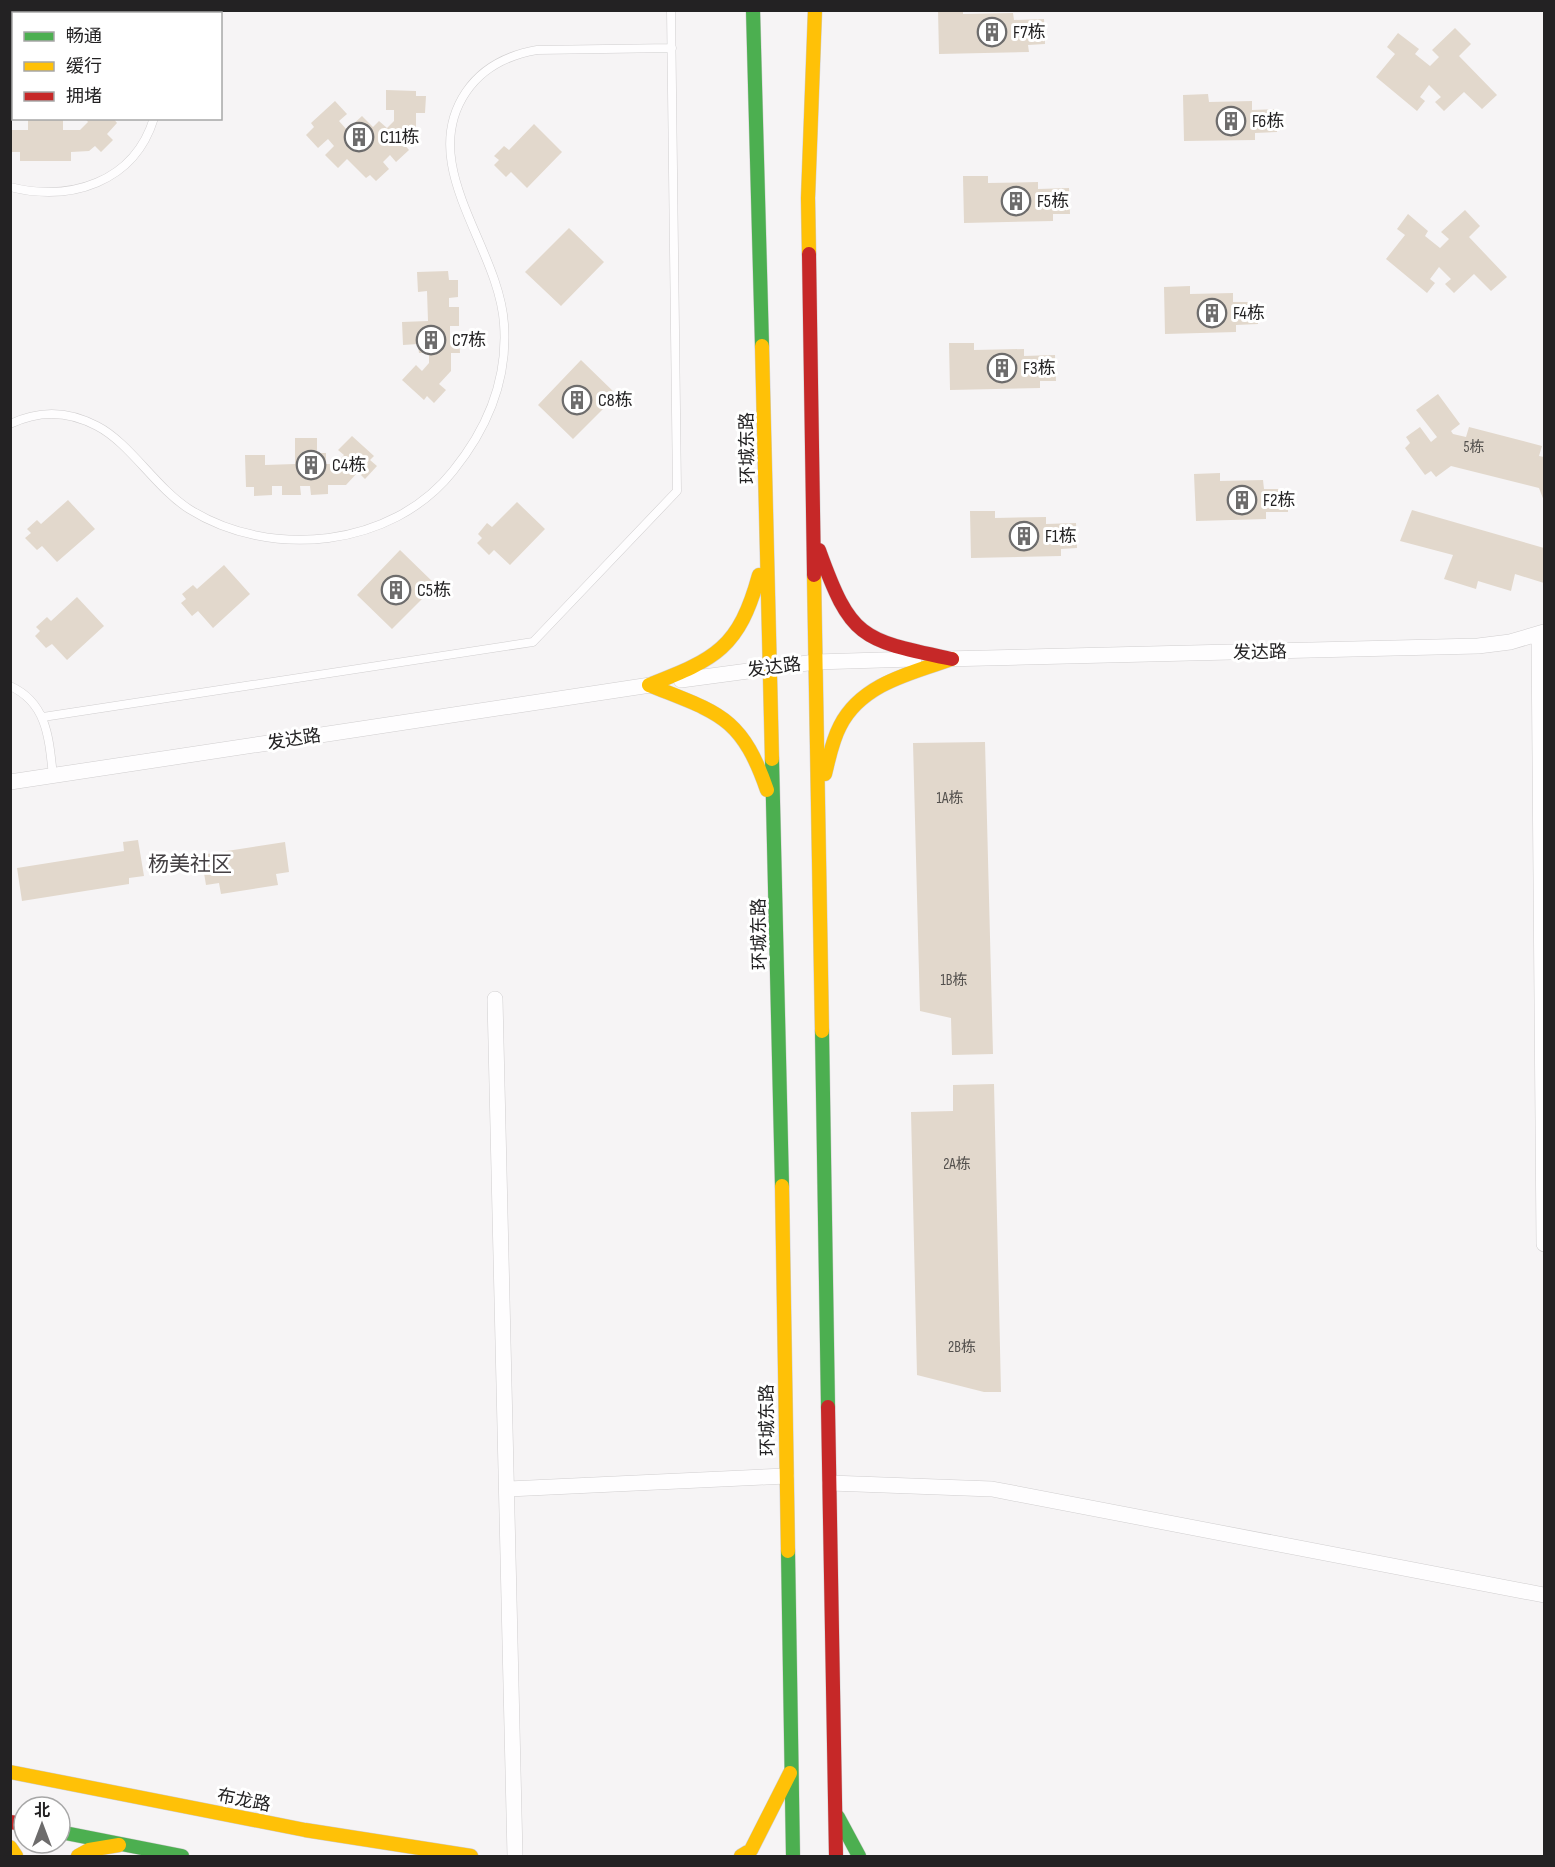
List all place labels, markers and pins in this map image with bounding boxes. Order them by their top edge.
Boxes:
building icon: F7栋 [976,16,1008,48]
place label: F7栋 [1013,22,1045,43]
building icon: F6栋 [1215,105,1247,137]
place label: F6栋 [1252,111,1284,132]
building icon: C11栋 [343,121,375,153]
place label: C11栋 [380,127,419,148]
building icon: F5栋 [1000,185,1032,217]
place label: F5栋 [1037,191,1069,212]
building icon: F4栋 [1196,297,1228,329]
place label: F4栋 [1233,303,1265,324]
building icon: C7栋 [415,324,447,356]
place label: C7栋 [452,330,486,351]
building icon: F3栋 [986,352,1018,384]
place label: F3栋 [1023,358,1055,379]
building icon: C8栋 [561,384,593,416]
place label: C8栋 [598,390,633,411]
building icon: C4栋 [295,449,327,481]
place label: C4栋 [332,455,366,476]
building icon: F2栋 [1226,484,1258,516]
place label: F2栋 [1263,490,1295,511]
building icon: F1栋 [1008,520,1040,552]
place label: F1栋 [1045,526,1076,547]
building icon: C5栋 [380,574,412,606]
place label: C5栋 [417,580,451,601]

